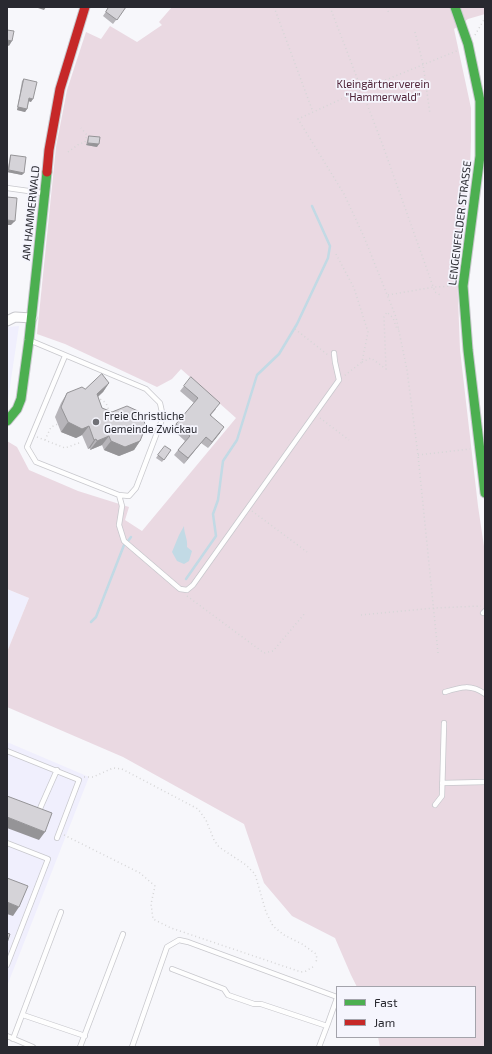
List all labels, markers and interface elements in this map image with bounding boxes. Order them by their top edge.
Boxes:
park label: Kleingärtnerverein "Hammerwald" [336,77,430,103]
street label: LENGENFELDER STRASSE [446,160,474,286]
street label: AM HAMMERWALD [19,165,43,261]
place label: Freie Christliche Gemeinde Zwickau [104,409,197,435]
marker: Freie Christliche Gemeinde Zwickau [91,417,101,427]
legend [336,986,476,1038]
text: Fast [374,995,397,1009]
text: Jam [374,1015,395,1029]

